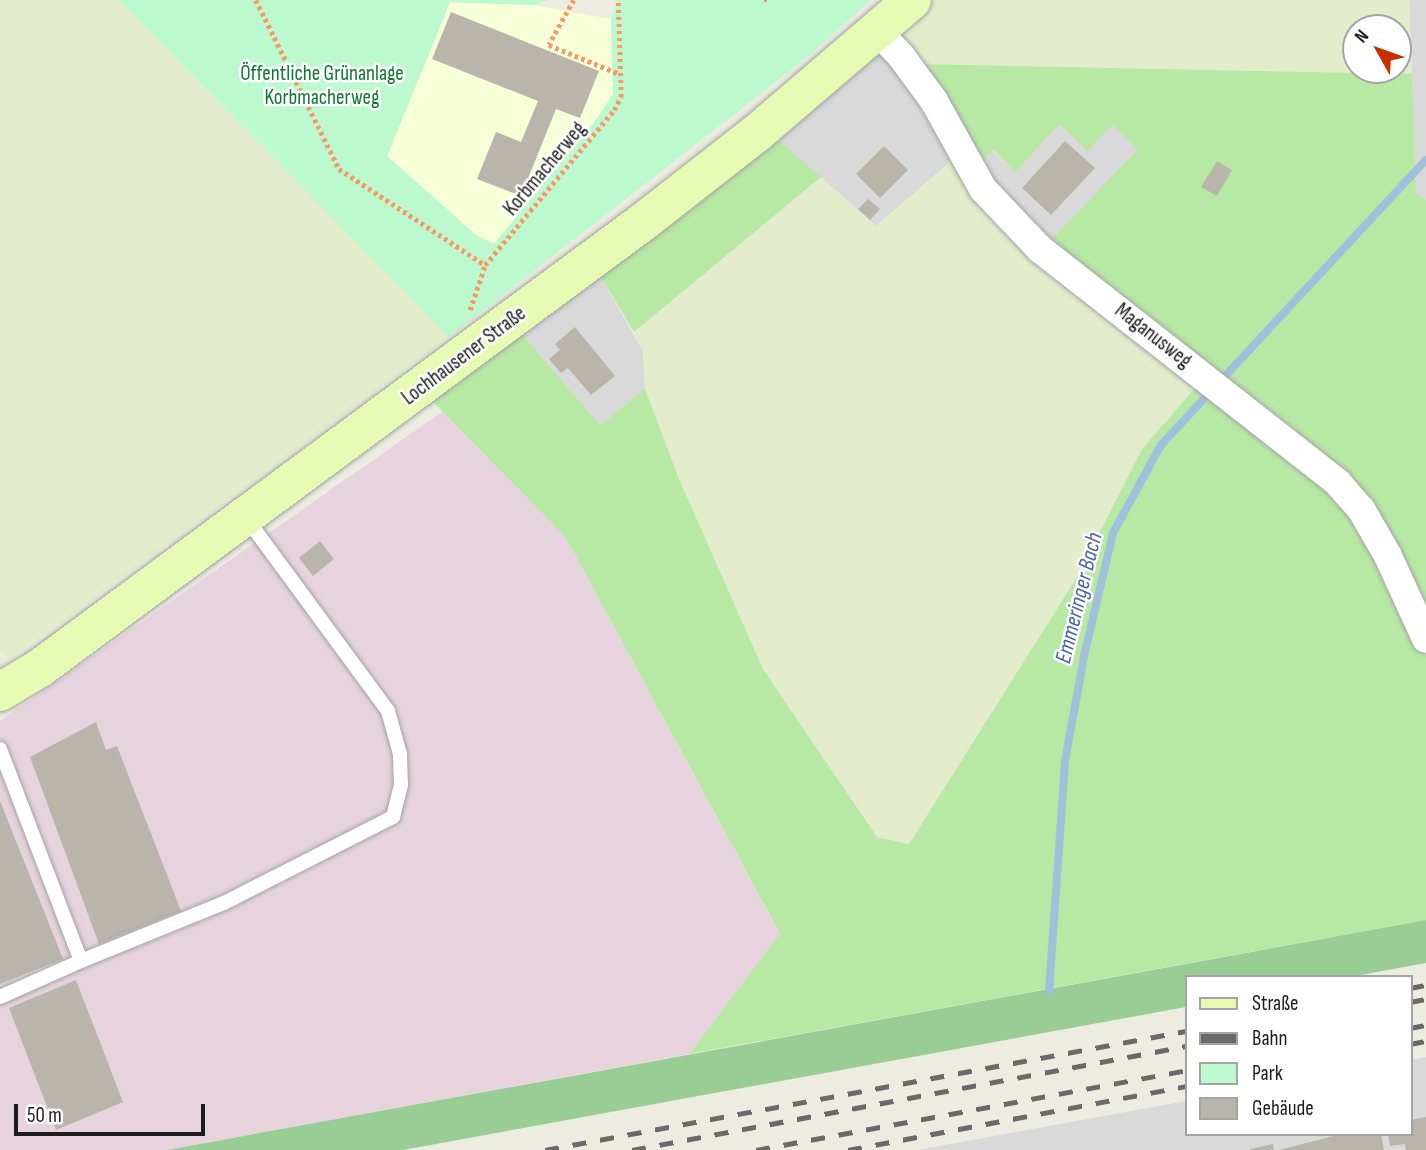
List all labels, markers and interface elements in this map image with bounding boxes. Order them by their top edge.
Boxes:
north arrow [1342,14,1412,84]
text: N [1350,25,1374,48]
park label: Öffentliche Grünanlage Korbmacherweg [240,61,404,111]
street label: Korbmacherweg [498,117,592,221]
street label: Maganusweg [1110,298,1196,374]
street label: Lochhausener Straße [397,301,531,411]
water label: Emmeringer Bach [1049,530,1109,666]
legend [1184,975,1412,1136]
text: Straße [1252,991,1298,1016]
text: Bahn [1252,1026,1287,1051]
text: Park [1252,1061,1283,1086]
scale bar [18,1090,208,1134]
text: Gebäude [1252,1096,1314,1121]
text: 50 m [27,1103,62,1128]

